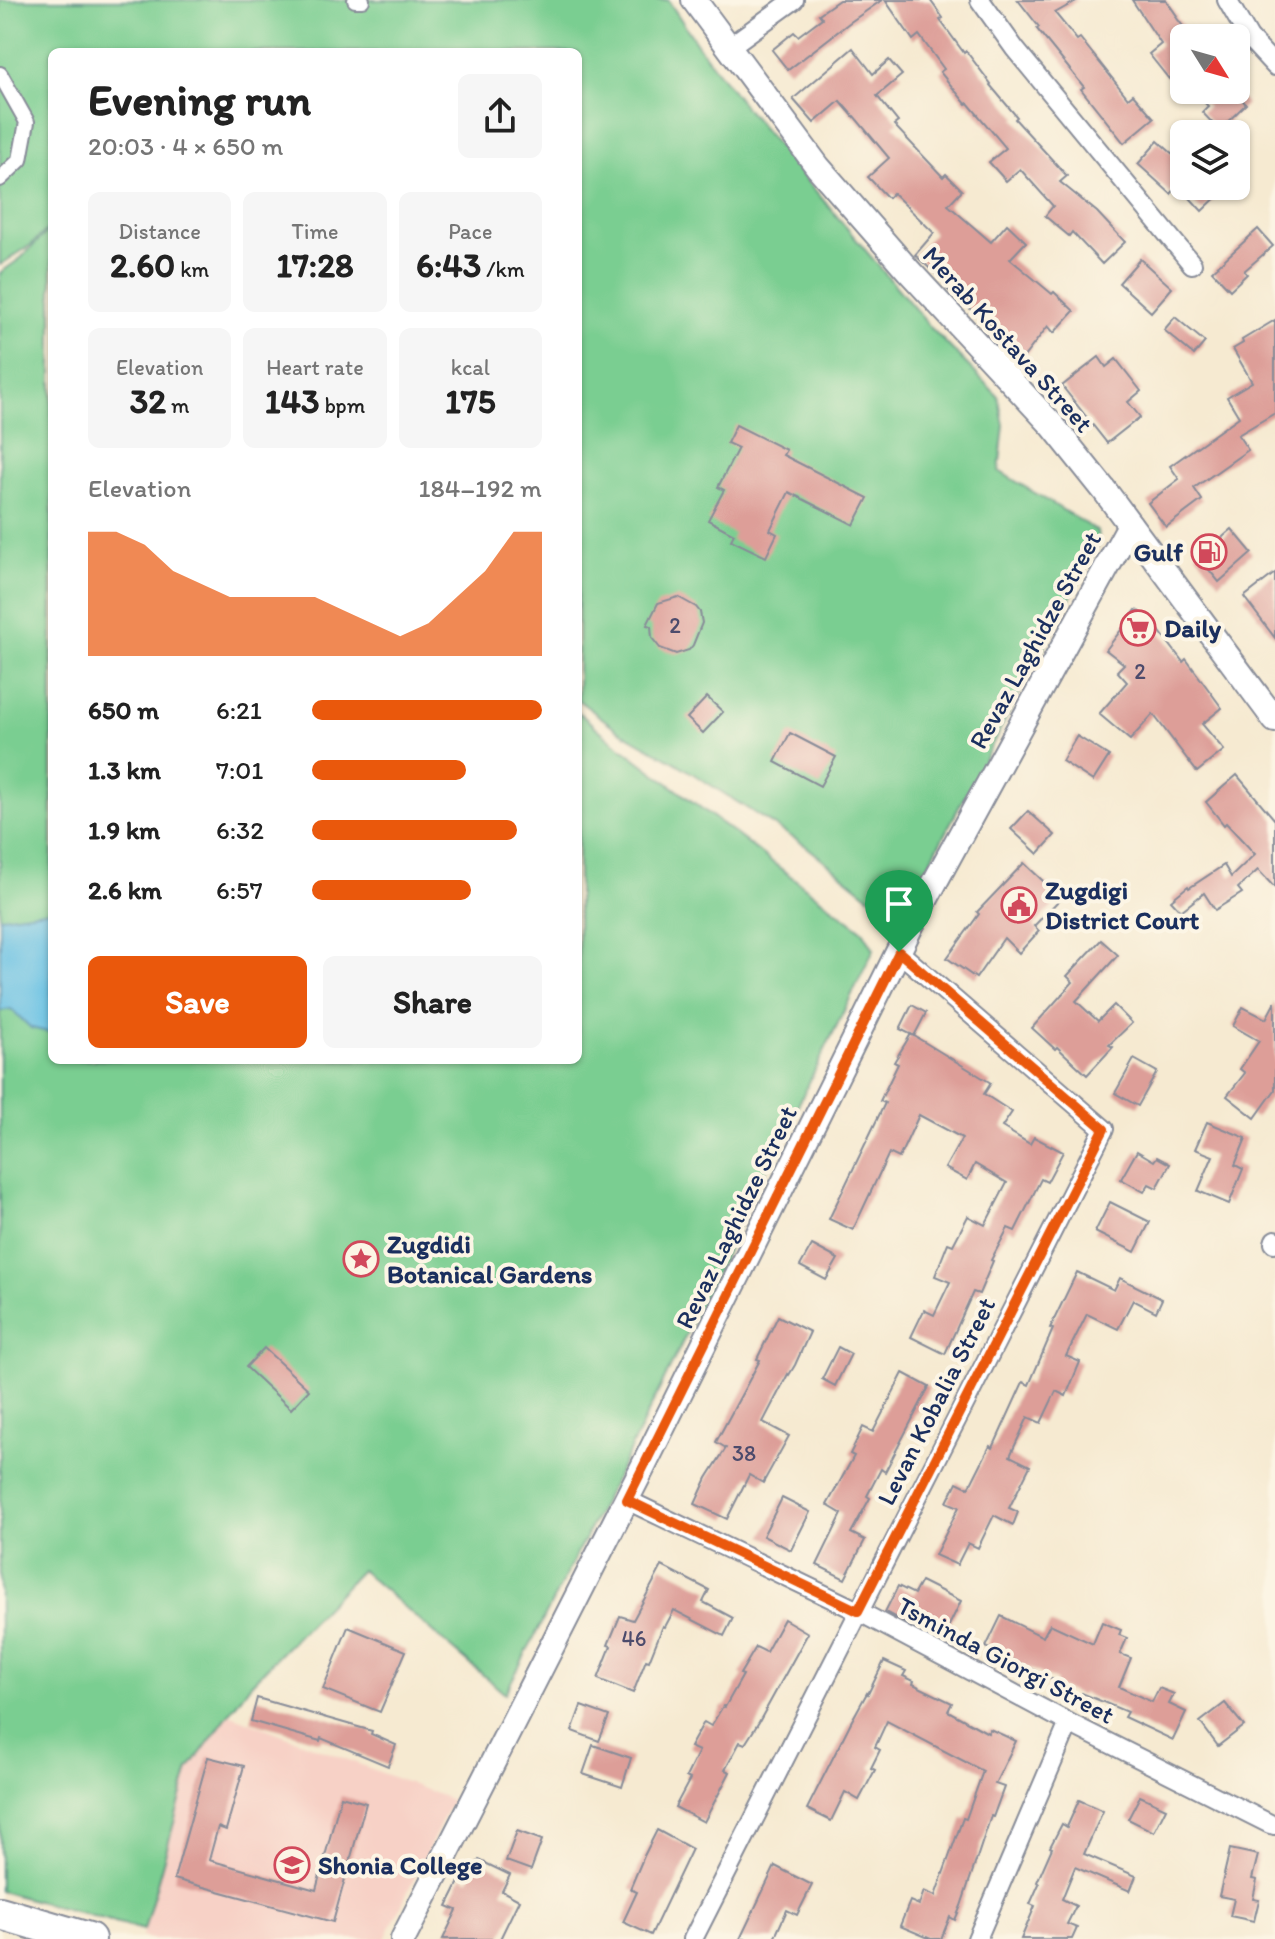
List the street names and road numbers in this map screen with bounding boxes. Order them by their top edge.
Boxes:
street label: Merab Kostava Street [916,239,1100,439]
street label: Revaz Laghidze Street [962,525,1108,755]
street label: Revaz Laghidze Street [668,1100,804,1334]
street label: Levan Kobalia Street [870,1291,1002,1510]
street label: Tsminda Giorgi Street [892,1589,1120,1731]

